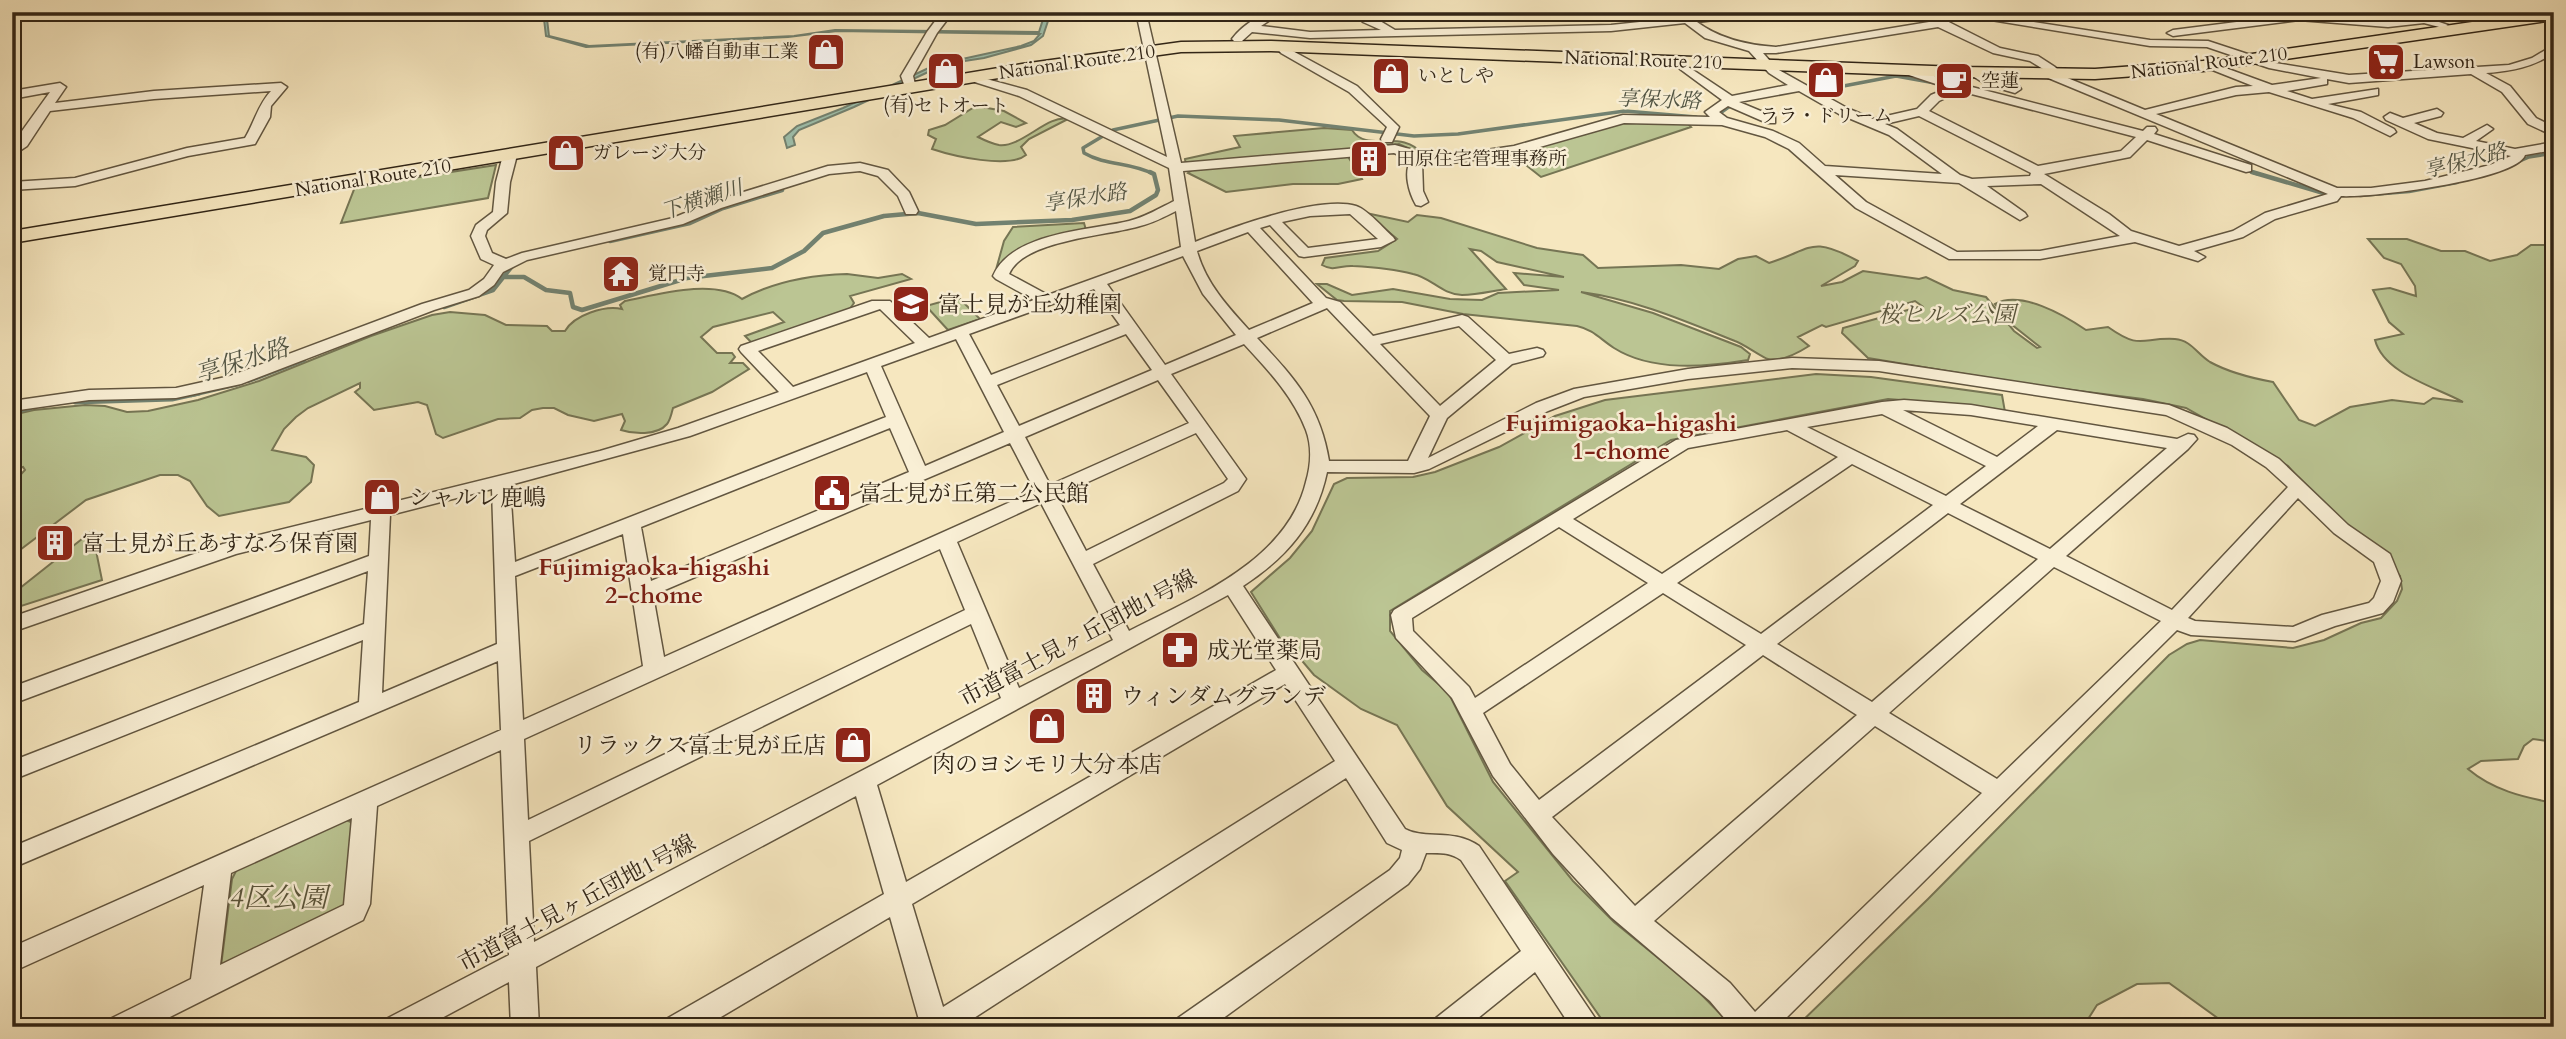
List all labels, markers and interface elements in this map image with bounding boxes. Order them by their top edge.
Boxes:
shop icon: (有)八幡自動車工業 [805,31,847,73]
street label: National Route 210 [997,38,1157,86]
place label: (有)八幡自動車工業 [635,39,799,65]
street label: National Route 210 [2129,40,2289,86]
supermarket icon: Lawson [2365,41,2407,83]
street label: National Route 210 [1564,44,1723,76]
place label: Lawson [2413,49,2476,75]
shop icon: (有)セトオート [925,50,967,92]
shop icon: いとしや [1370,55,1412,97]
shop icon: ララ・ドリーム [1805,59,1847,101]
cafe icon: 空蓮 [1933,60,1975,102]
place label: いとしや [1418,63,1494,89]
place label: 空蓮 [1981,68,2019,94]
water label: 享保水路 [1617,84,1703,116]
place label: (有)セトオート [883,93,1009,119]
place label: ララ・ドリーム [1759,103,1893,129]
shop icon: ガレージ大分 [545,132,587,174]
water label: 享保水路 [2421,136,2511,185]
building icon: 田原住宅管理事務所 [1348,138,1390,180]
place label: ガレージ大分 [593,140,707,166]
place label: 田原住宅管理事務所 [1396,146,1567,172]
street label: National Route 210 [293,153,453,203]
water label: 下横瀬川 [658,173,748,227]
water label: 享保水路 [1041,177,1131,219]
temple icon: 覚円寺 [600,253,642,295]
place label: 覚円寺 [648,261,705,287]
school or university icon: 富士見が丘幼稚園 [890,283,932,325]
place label: 富士見が丘幼稚園 [938,289,1122,320]
park label: 桜ヒルズ公園 [1878,299,2020,330]
water label: 享保水路 [191,331,295,391]
district label: Fujimigaoka-higashi 1-chome [1505,407,1737,468]
public building icon: 富士見が丘第二公民館 [811,472,853,514]
shop icon: シャルレ鹿嶋 [361,476,403,518]
place label: 富士見が丘第二公民館 [859,478,1089,509]
place label: シャルレ鹿嶋 [409,482,546,513]
building icon: 富士見が丘あすなろ保育園 [34,522,76,564]
place label: 富士見が丘あすなろ保育園 [82,528,358,559]
district label: Fujimigaoka-higashi 2-chome [538,551,770,612]
street label: 市道富士見ヶ丘団地1号線 [954,562,1202,714]
pharmacy icon: 成光堂薬局 [1159,629,1201,671]
place label: 成光堂薬局 [1207,635,1322,666]
building icon: ウィンダムグランデ [1073,675,1115,717]
place label: ウィンダムグランデ [1121,681,1326,712]
shop icon: 肉のヨシモリ大分本店 [1026,705,1068,747]
shop icon: リラックス富士見が丘店 [832,724,874,766]
place label: リラックス富士見が丘店 [574,730,826,761]
place label: 肉のヨシモリ大分本店 [932,749,1162,780]
street label: 市道富士見ヶ丘団地1号線 [453,827,701,979]
park label: 4区公園 [229,879,331,917]

